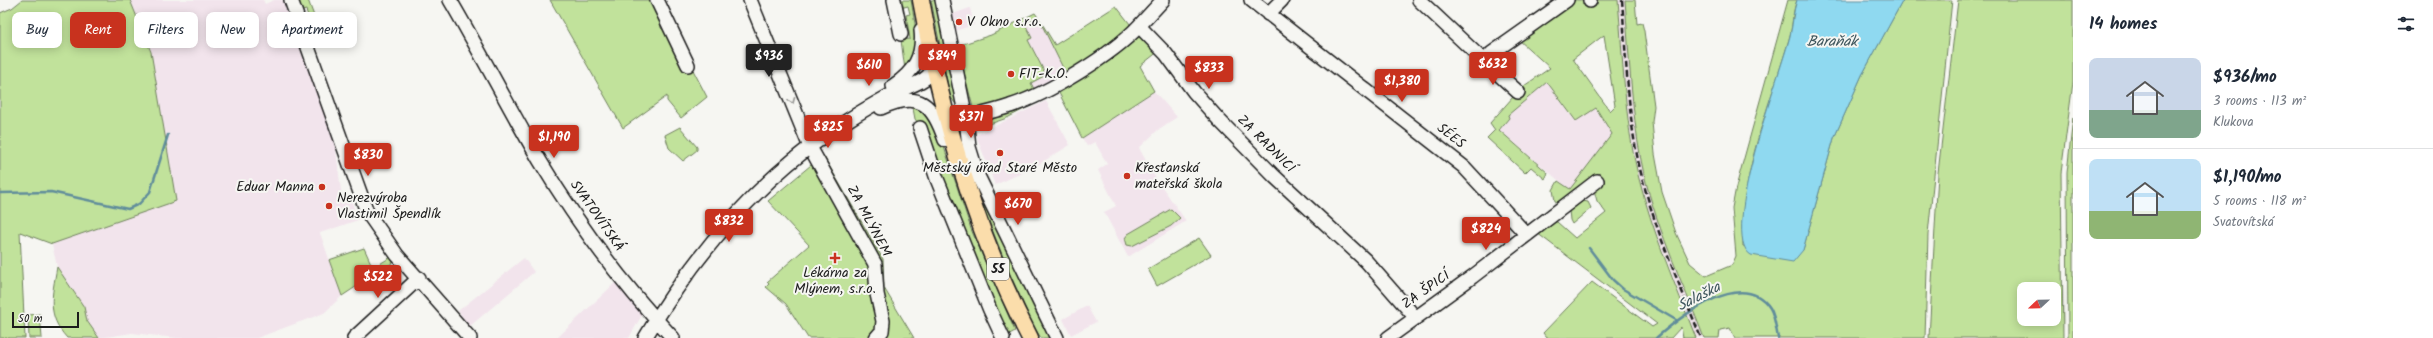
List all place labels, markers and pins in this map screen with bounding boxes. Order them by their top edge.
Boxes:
place label: V Okno s.r.o. [967,11,1042,33]
marker: V Okno s.r.o. [954,17,964,27]
pin: $936 [745,44,793,78]
pin: $849 [918,44,966,78]
pin: $632 [1469,52,1517,86]
pin: $610 [845,53,893,87]
pin: $833 [1185,56,1233,90]
place label: FIT-K.O. [1019,63,1068,85]
marker: FIT-K.O. [1006,69,1016,79]
pin: $1,380 [1369,69,1435,103]
pin: $371 [947,105,995,139]
pin: $825 [804,115,852,149]
pin: $1,190 [521,125,587,159]
pin: $830 [344,143,392,177]
marker: Městský úřad Staré Město [995,148,1005,158]
place label: Městský úřad Staré Město [923,157,1077,179]
place label: Křesťanská mateřská škola [1135,157,1223,195]
marker: Křesťanská mateřská škola [1122,171,1132,181]
place label: Eduar Manna [236,176,314,198]
marker: Eduar Manna [317,182,327,192]
place label: Nerezvýroba Vlastimil Špendlík [337,187,441,225]
pin: $670 [994,192,1042,226]
marker: Nerezvýroba Vlastimil Špendlík [324,201,334,211]
pin: $832 [705,209,753,243]
pin: $824 [1462,217,1510,251]
marker: Lékárna za Mlýnem, s.r.o. [830,253,840,263]
place label: Lékárna za Mlýnem, s.r.o. [794,262,876,300]
pin: $522 [354,265,402,299]

